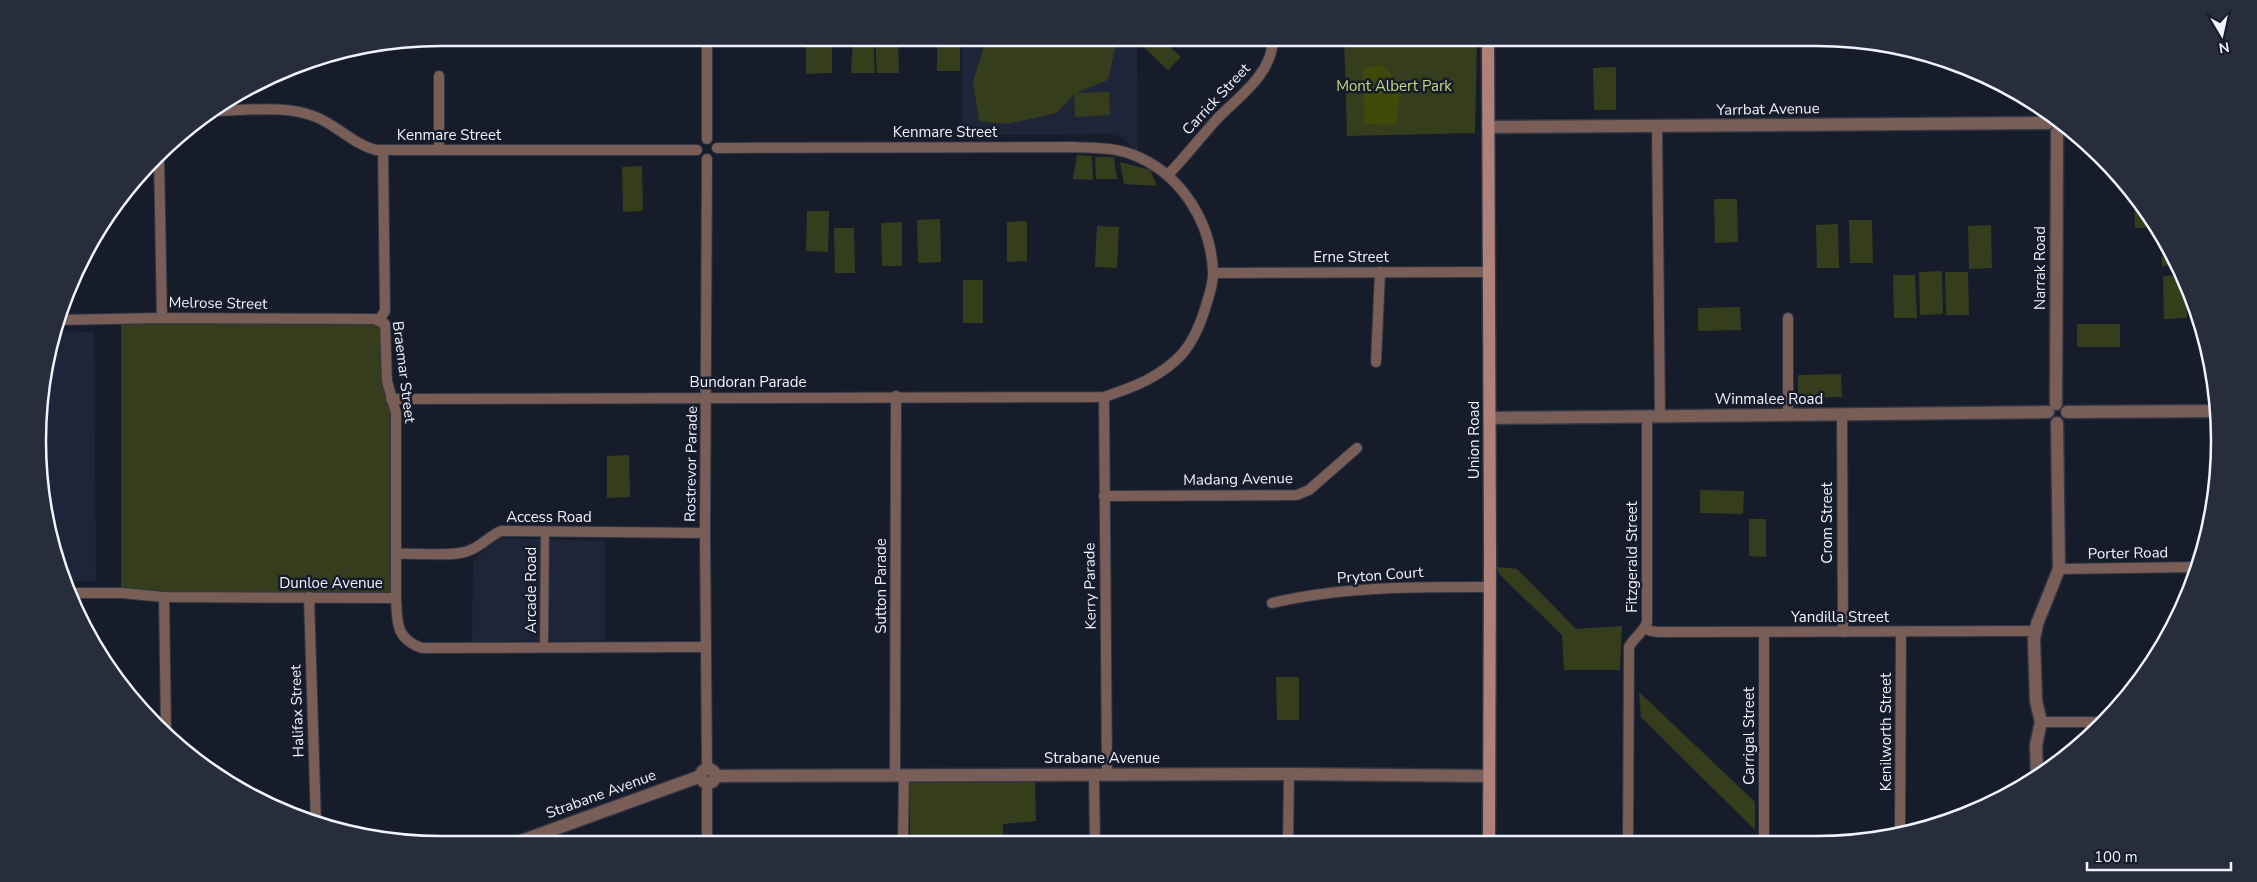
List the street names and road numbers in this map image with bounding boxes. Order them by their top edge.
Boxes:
street label: Carrick Street [1178,58,1255,139]
street label: Yarrbat Avenue [1715,98,1820,120]
street label: Kenmare Street [893,122,998,142]
street label: Kenmare Street [397,125,502,145]
street label: Narrak Road [2030,226,2050,310]
street label: Erne Street [1313,247,1389,267]
street label: Melrose Street [168,292,268,314]
street label: Braemar Street [388,320,420,425]
street label: Bundoran Parade [690,372,806,392]
street label: Winmalee Road [1715,389,1823,409]
street label: Union Road [1464,401,1484,479]
street label: Rostrevor Parade [680,406,702,522]
street label: Madang Avenue [1183,468,1293,490]
street label: Crom Street [1817,482,1837,564]
street label: Fitzgerald Street [1622,500,1642,613]
street label: Access Road [506,507,592,527]
street label: Sutton Parade [871,538,891,634]
street label: Kerry Parade [1079,542,1101,630]
street label: Porter Road [2088,542,2168,564]
street label: Arcade Road [521,547,541,633]
street label: Pryton Court [1336,562,1424,588]
street label: Dunloe Avenue [279,573,383,593]
street label: Yandilla Street [1790,607,1890,627]
street label: Halifax Street [285,664,309,758]
street label: Kenilworth Street [1876,672,1896,791]
street label: Carrigal Street [1739,686,1759,785]
street label: Strabane Avenue [1044,748,1160,768]
street label: Strabane Avenue [543,765,659,823]

